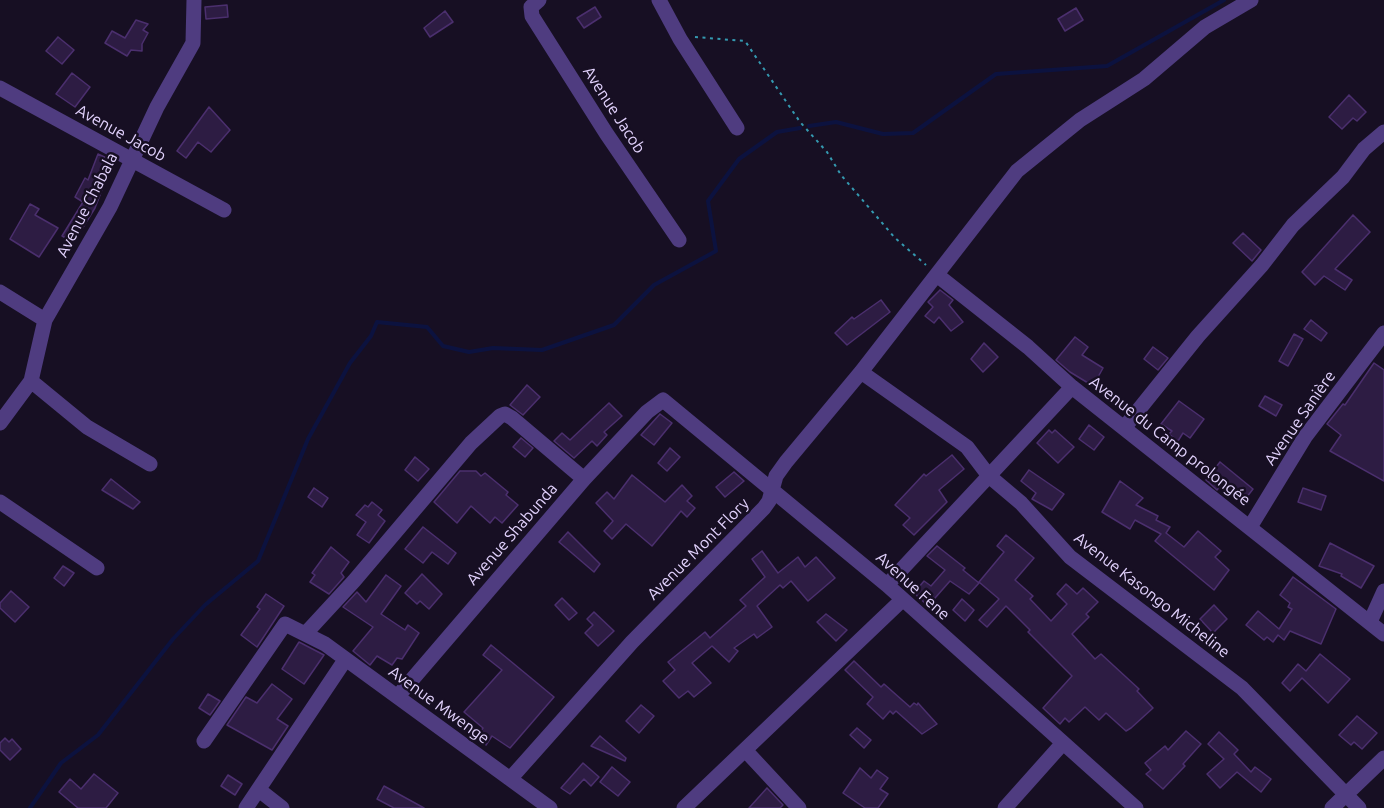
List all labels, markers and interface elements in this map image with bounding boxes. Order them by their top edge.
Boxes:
street label: Avenue Jacob [579,63,649,157]
street label: Avenue Jacob [73,100,169,166]
street label: Avenue Chabala [52,150,122,260]
street label: Avenue Sanière [1260,367,1340,469]
street label: Avenue du Camp prolongée [1086,372,1254,510]
street label: Avenue Shabunda [463,479,561,589]
street label: Avenue Mont Flory [643,494,753,604]
street label: Avenue Kasongo Micheline [1070,528,1234,662]
street label: Avenue Fene [872,548,954,624]
street label: Avenue Mwenge [385,662,493,748]

